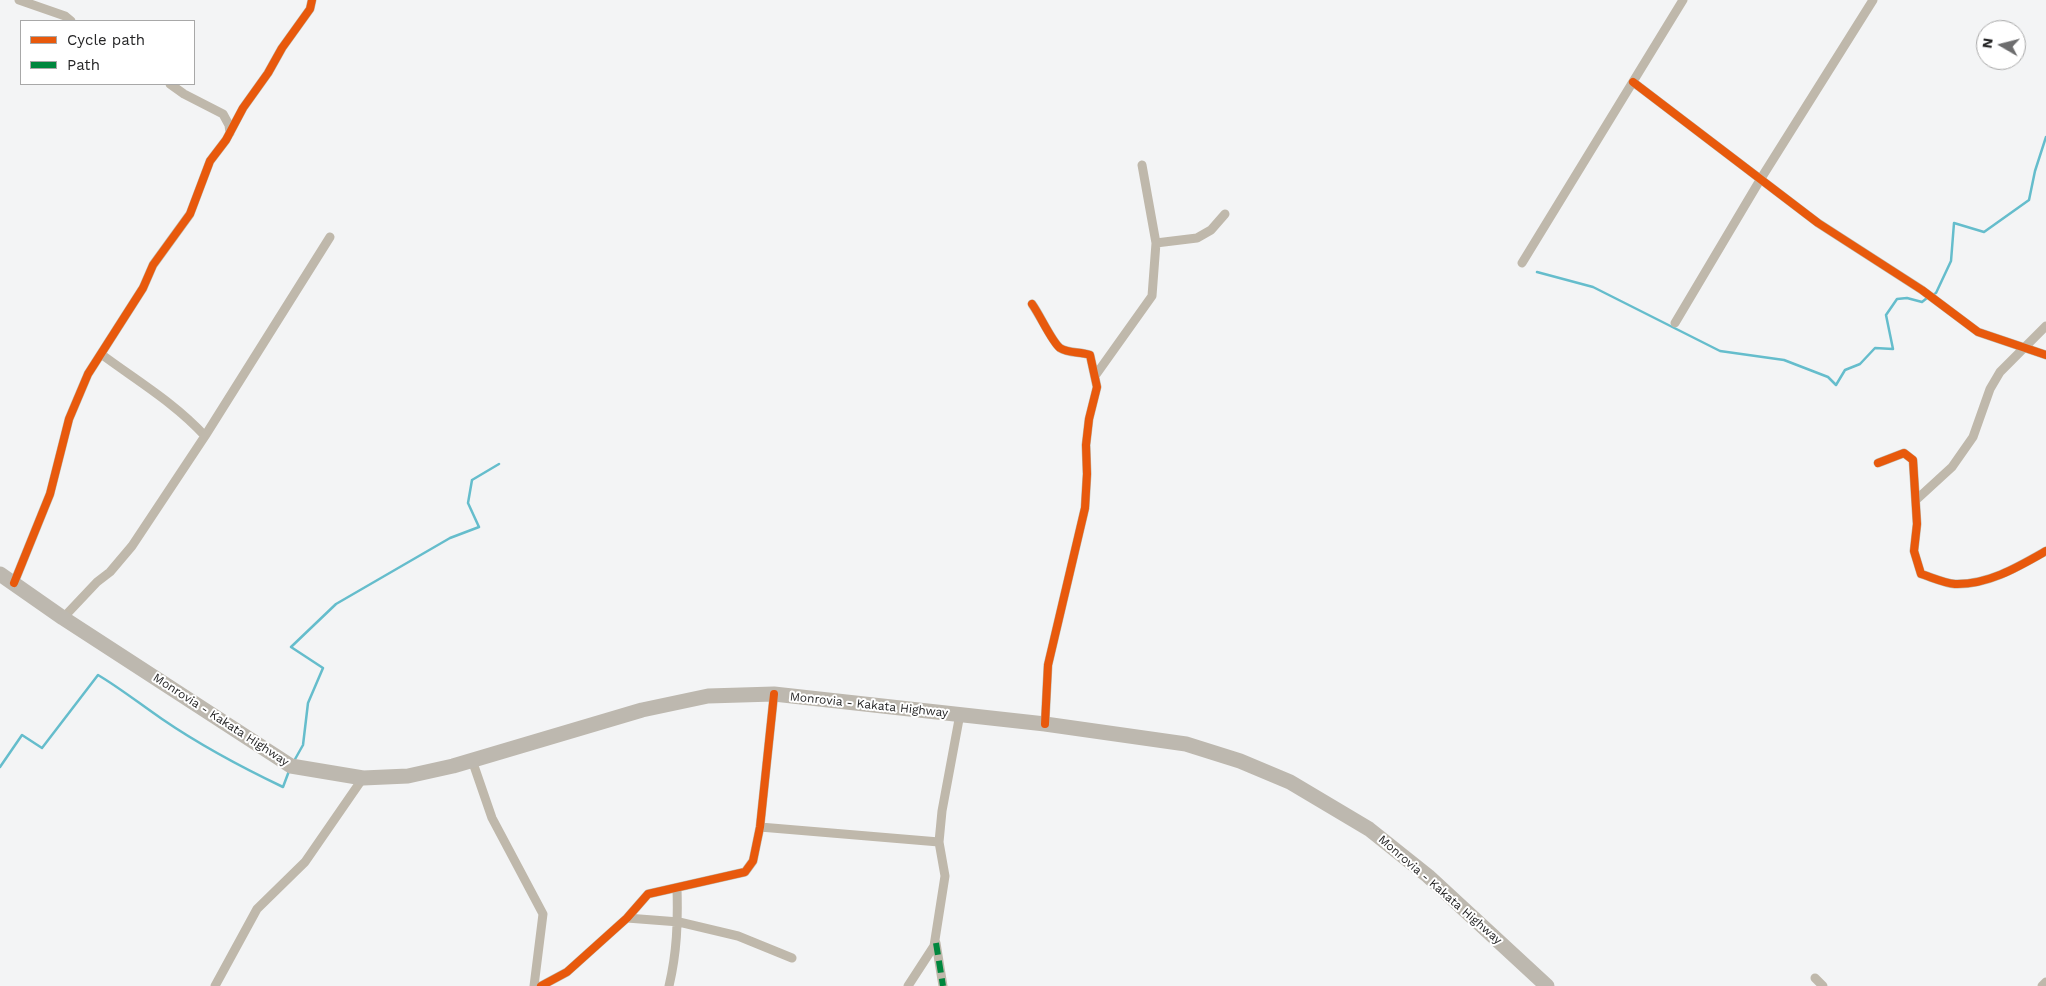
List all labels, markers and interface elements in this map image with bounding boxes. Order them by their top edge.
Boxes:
legend [20,20,195,85]
north arrow [1976,20,2026,70]
text: Cycle path [67,31,145,49]
text: N [1978,37,1996,49]
text: Path [67,56,100,74]
street label: Monrovia - Kakata Highway [150,671,292,769]
street label: Monrovia - Kakata Highway [789,690,949,720]
street label: Monrovia - Kakata Highway [1375,832,1505,948]

